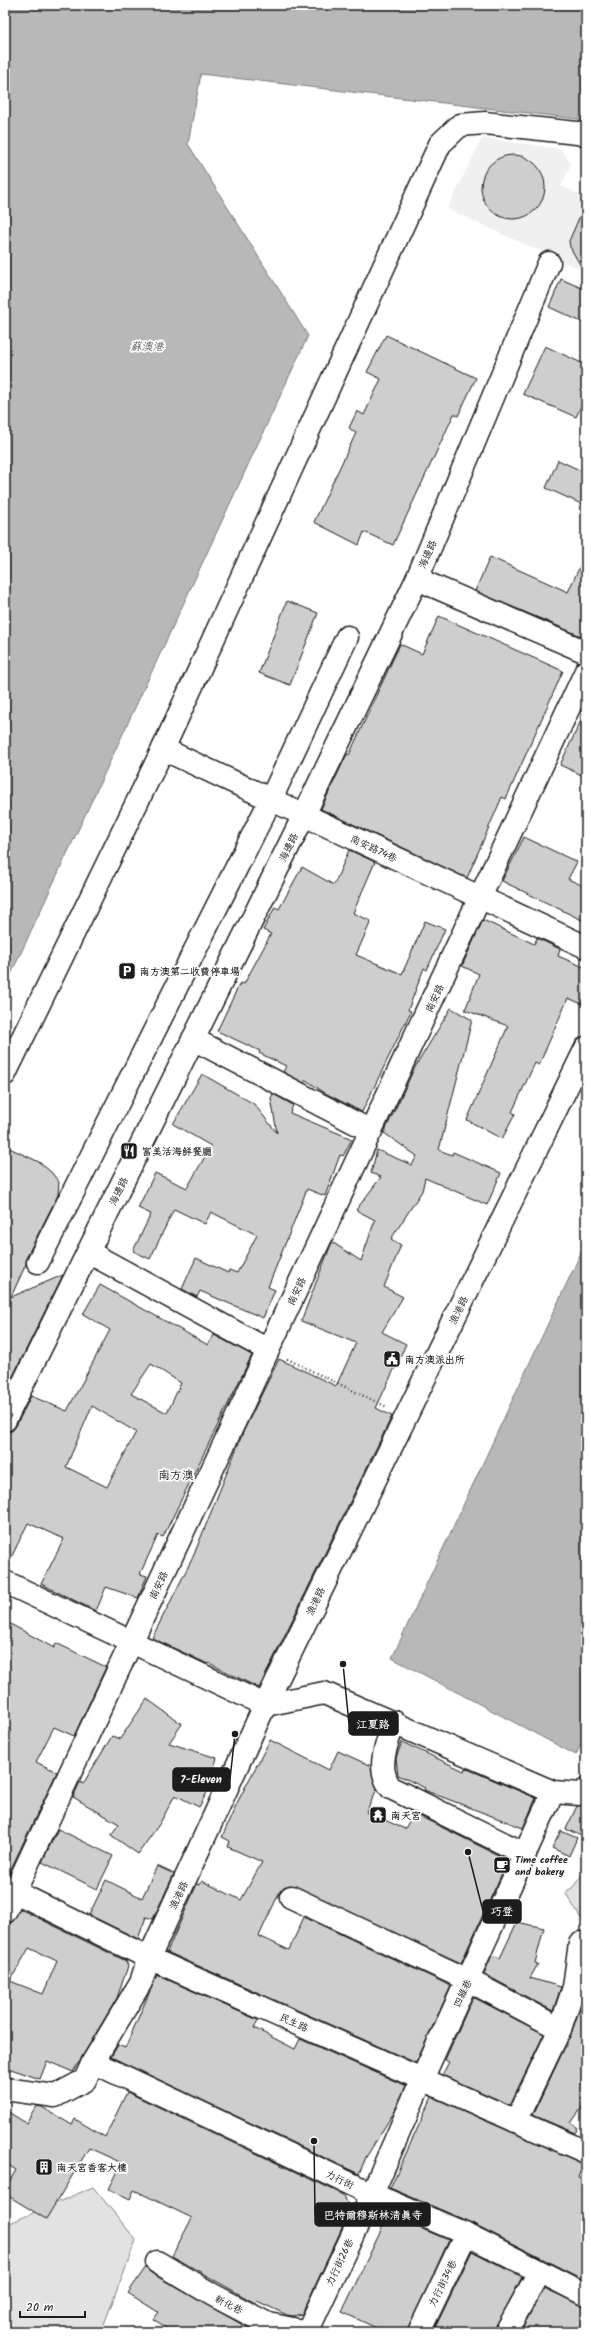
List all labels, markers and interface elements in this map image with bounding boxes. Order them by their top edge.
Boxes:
water label: 蘇澳港 [131,338,164,356]
street label: 海邊路 [415,537,441,571]
street label: 海邊路 [275,830,303,864]
street label: 南安路74巷 [347,831,401,867]
parking icon: 南方澳第二收費停車場 [117,961,137,981]
place label: 南方澳第二收費停車場 [140,964,240,980]
street label: 南安路 [421,981,448,1015]
restaurant icon: 富美活海鮮餐廳 [119,1141,139,1161]
place label: 富美活海鮮餐廳 [142,1144,212,1160]
street label: 海邊路 [105,1174,133,1208]
street label: 南安路 [283,1274,310,1308]
street label: 漁港路 [445,1293,473,1327]
public building icon: 南方澳派出所 [382,1349,402,1369]
place label: 南方澳派出所 [405,1352,465,1368]
district label: 南方澳 [158,1466,194,1485]
street label: 南安路 [145,1568,172,1602]
street label: 漁港路 [302,1584,330,1618]
callout: 江夏路 [349,1712,398,1735]
text: 江夏路 [357,1716,390,1734]
callout: 7-Eleven [173,1768,230,1791]
text: 7-Eleven [180,1771,222,1789]
temple icon: 南天宮 [368,1805,388,1825]
place label: 南天宮 [391,1808,421,1824]
place label: Time coffee and bakery [515,1852,568,1880]
cafe icon: Time coffee and bakery [492,1855,512,1875]
street label: 漁港路 [165,1878,192,1912]
callout: 巧登 [483,1900,521,1923]
text: 巧登 [491,1903,513,1921]
street label: 四維巷 [449,1976,477,2010]
street label: 民生路 [277,2010,311,2036]
building icon: 南天宮香客大樓 [34,2157,54,2177]
place label: 南天宮香客大樓 [57,2160,127,2176]
street label: 力行街 [323,2166,357,2193]
callout: 巴特爾穆斯林清真寺 [315,2203,430,2226]
text: 巴特爾穆斯林清真寺 [324,2207,423,2225]
street label: 力行街26巷 [322,2235,358,2289]
street label: 力行街34巷 [424,2256,462,2310]
street label: 新化巷 [212,2291,246,2319]
scale bar [20,2293,85,2319]
text: 20 m [26,2298,54,2317]

